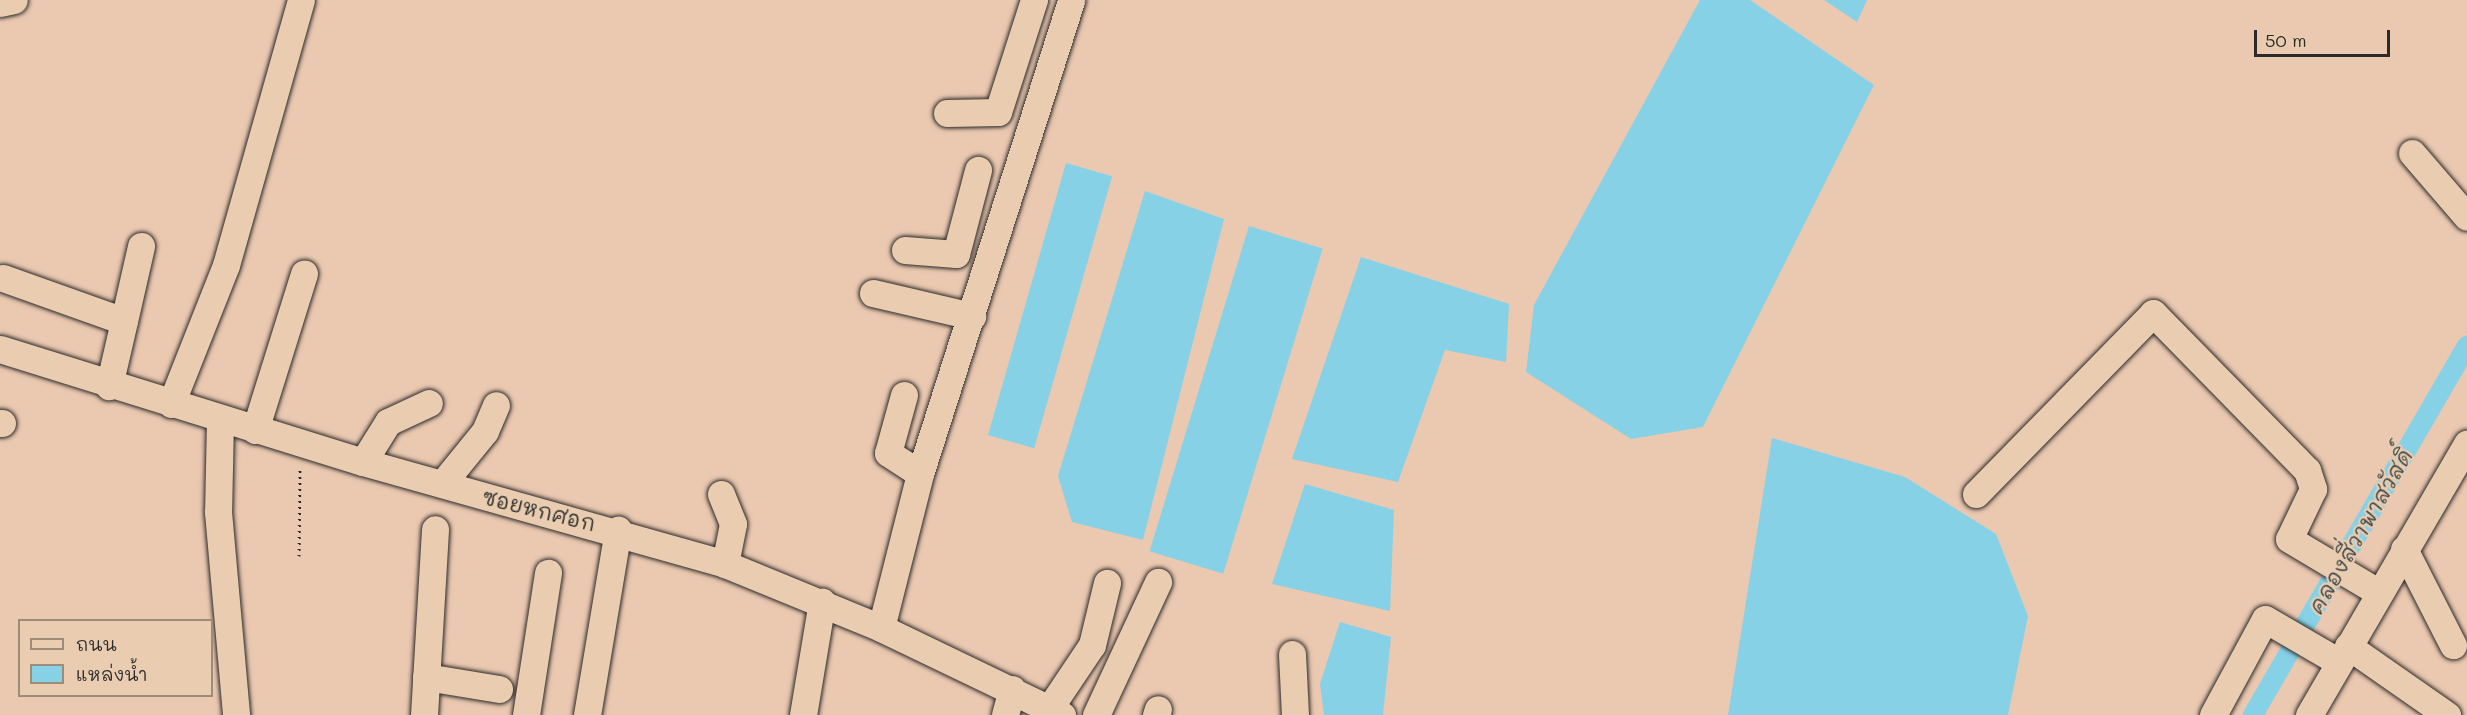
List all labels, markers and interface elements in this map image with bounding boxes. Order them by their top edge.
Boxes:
scale bar [2257,18,2394,56]
text: 50 m [2265,28,2307,52]
water label: คลองสี่วาพาสวัสดิ์ [2302,444,2418,618]
street label: ซอยหกศอก [480,484,598,536]
legend [18,619,213,697]
text: ถนน [76,632,117,656]
text: แหล่งน้ำ [76,662,147,686]

